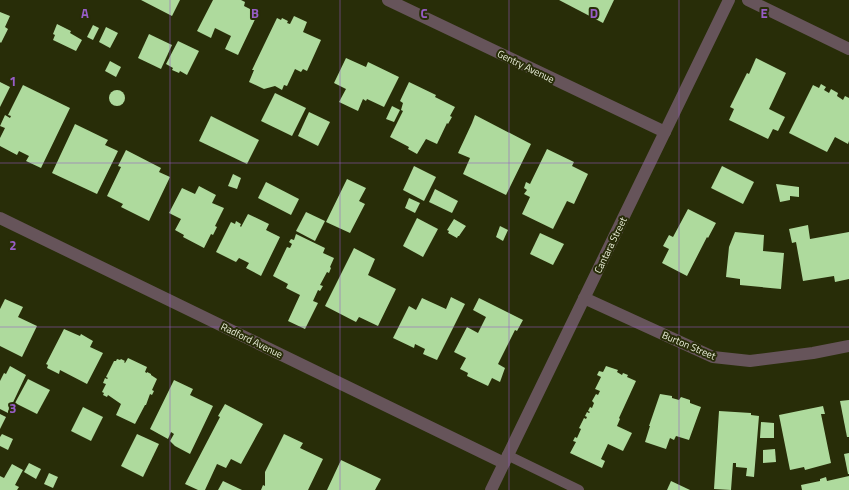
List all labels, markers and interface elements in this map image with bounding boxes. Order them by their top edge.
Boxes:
text: A [81,3,89,23]
text: B [251,3,259,23]
text: C [420,3,428,23]
text: D [590,3,598,23]
text: E [760,3,768,23]
street label: Gentry Avenue [495,46,557,87]
text: 1 [9,71,17,91]
street label: Cantara Street [590,214,631,276]
text: 2 [9,235,17,255]
street label: Radford Avenue [218,319,285,362]
street label: Burton Street [660,327,718,364]
text: 3 [9,398,17,418]

